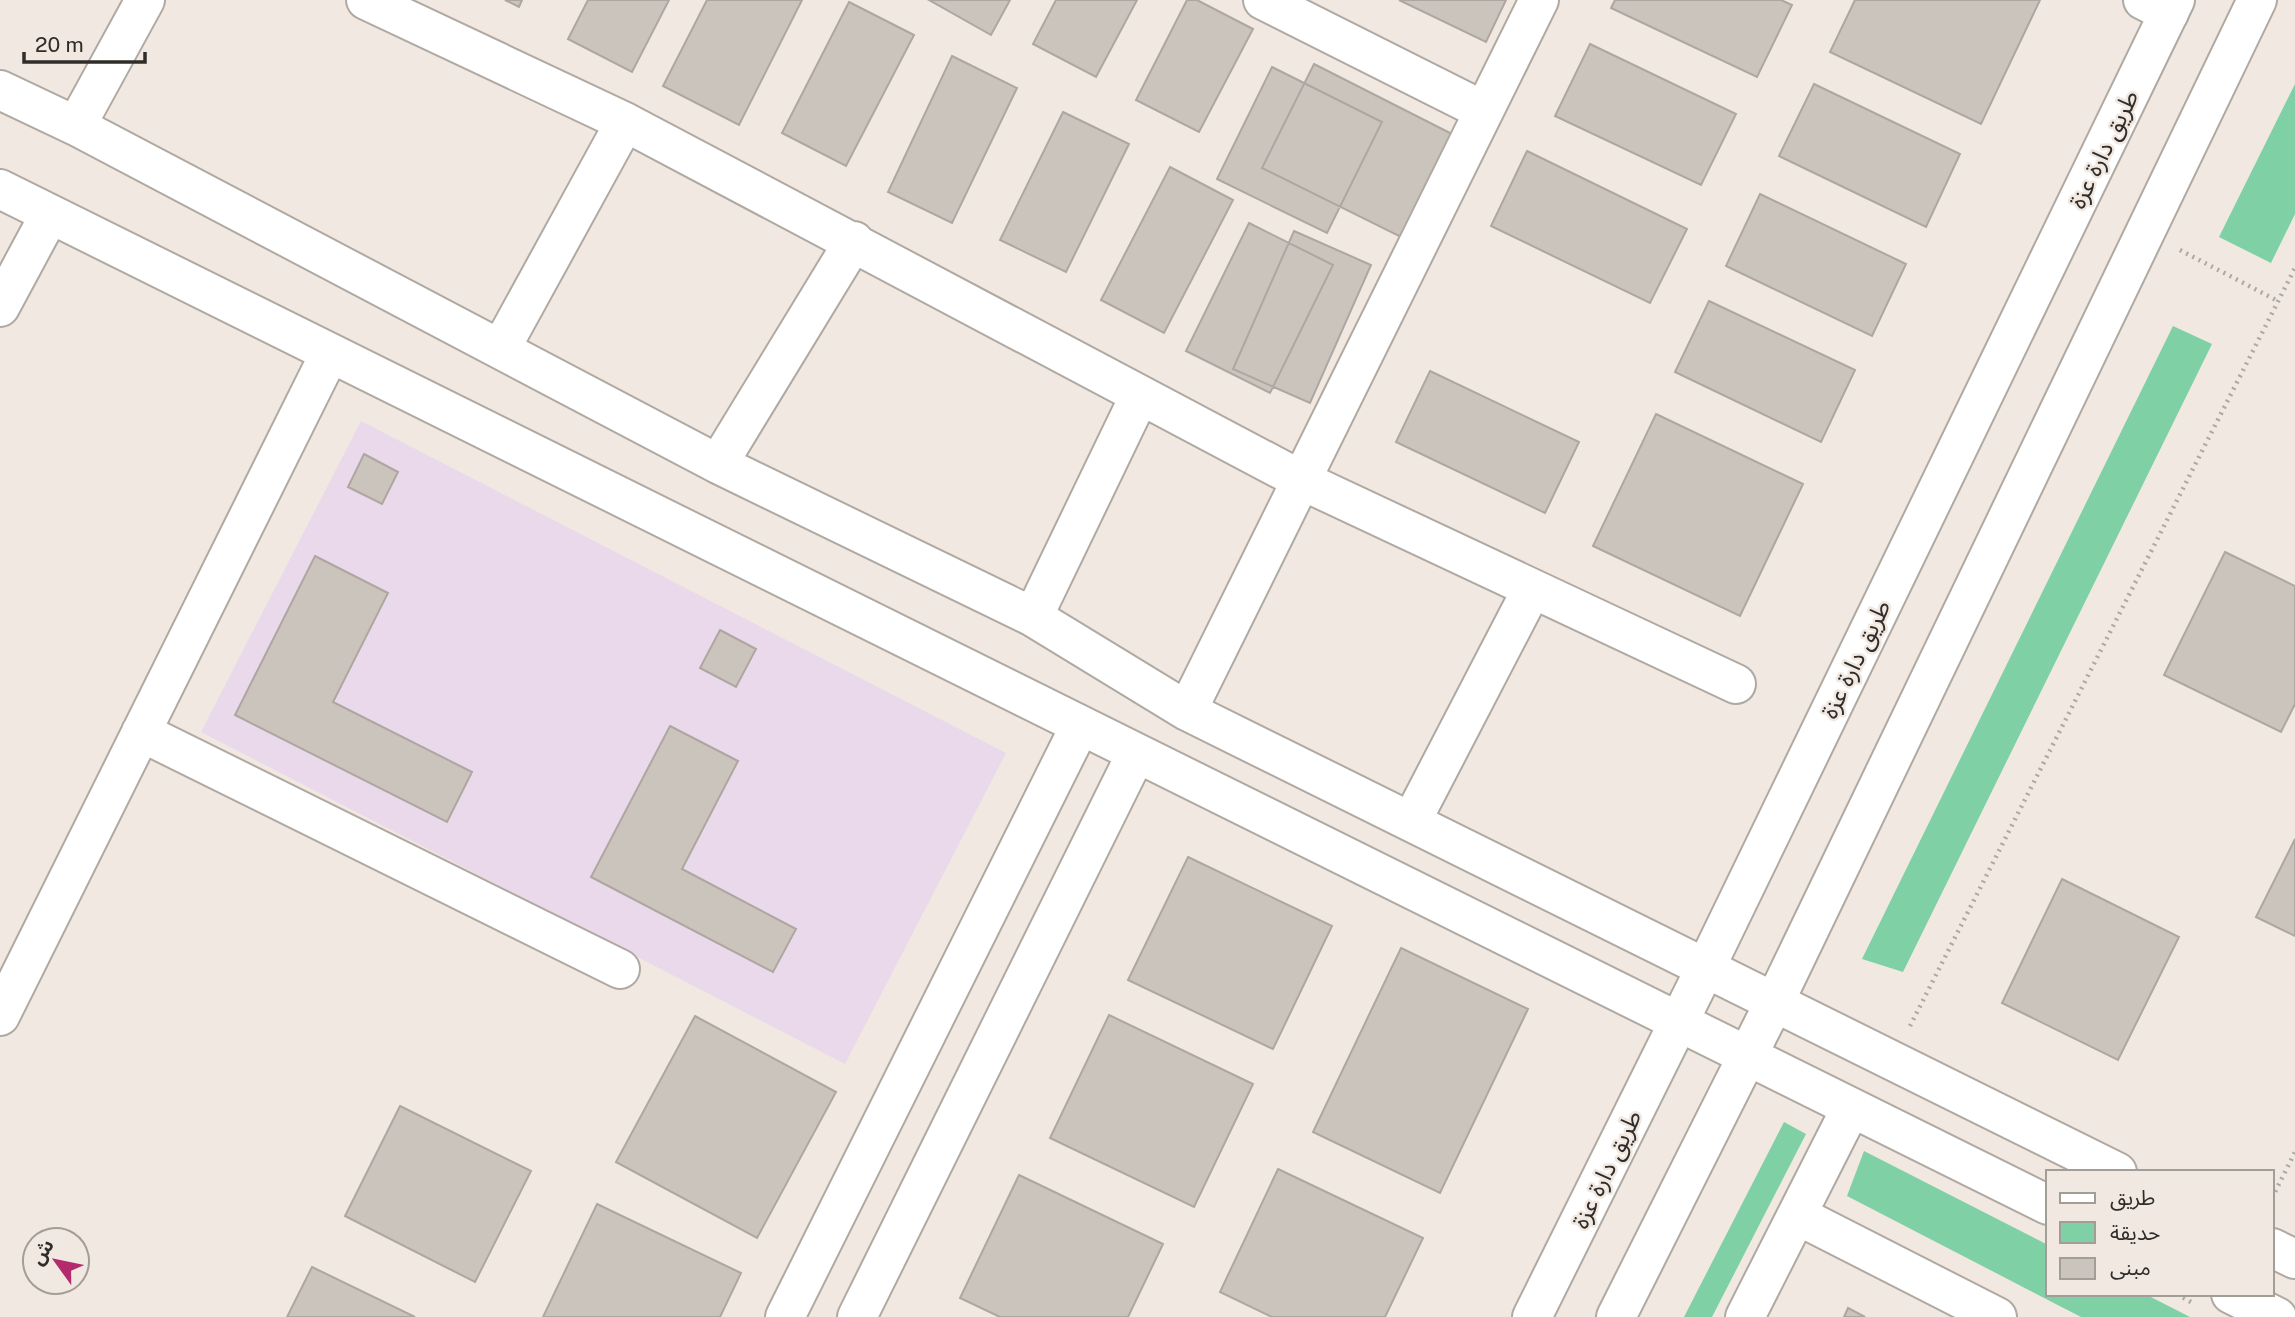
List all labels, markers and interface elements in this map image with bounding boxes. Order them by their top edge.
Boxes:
scale bar [24,21,145,65]
text: 20 m [35,32,84,57]
street label: طريق دارة عزة [2062,85,2146,214]
street label: طريق دارة عزة [1814,595,1898,724]
street label: طريق دارة عزة [1565,1105,1649,1234]
legend [2046,1170,2274,1296]
text: طريق [2110,1185,2155,1211]
text: حديقة [2110,1220,2160,1245]
north arrow [21,1226,91,1296]
text: ش [25,1235,58,1269]
text: مبنى [2110,1255,2151,1280]

